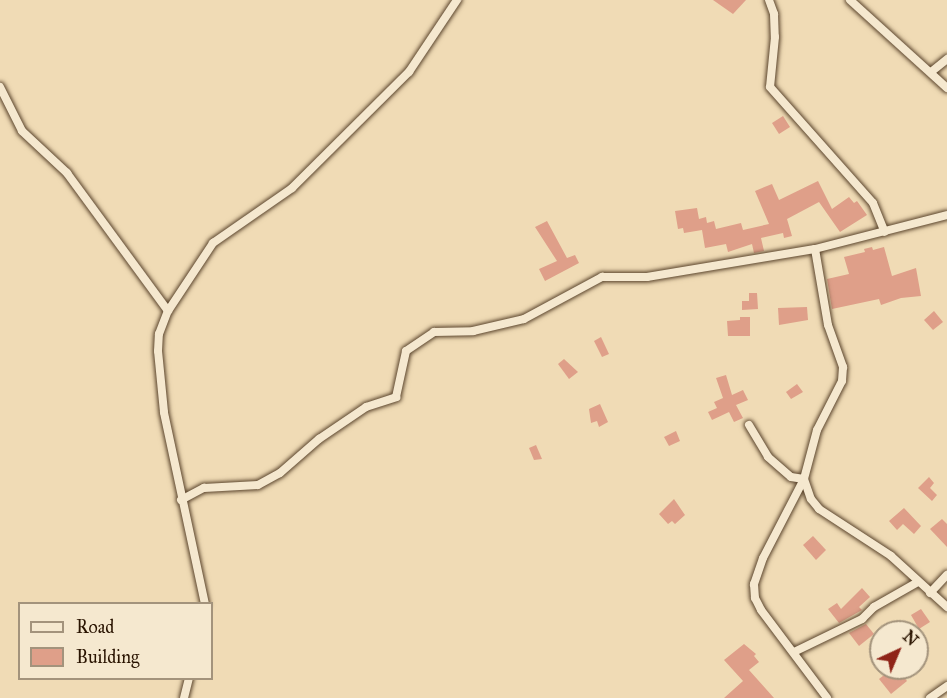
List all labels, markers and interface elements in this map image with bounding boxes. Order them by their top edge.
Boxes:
legend [18,602,213,680]
text: Road [76,616,114,638]
north arrow [869,620,929,680]
text: N [899,627,922,650]
text: Building [76,646,139,668]

